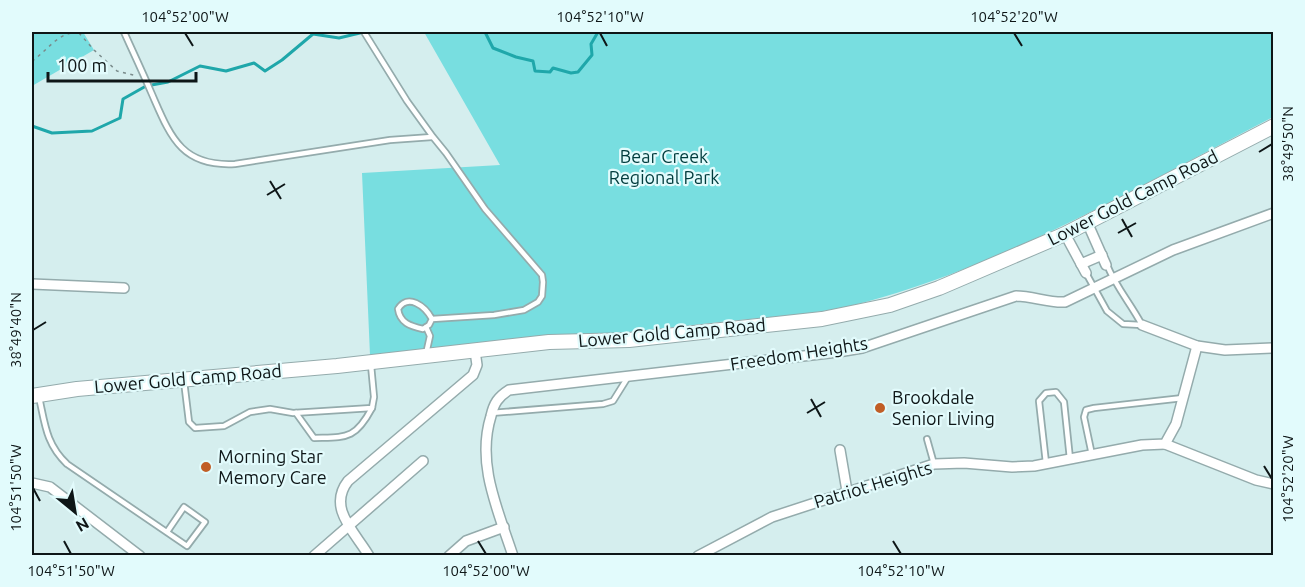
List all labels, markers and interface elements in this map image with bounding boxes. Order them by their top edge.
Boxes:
text: 104°52'00"W [141,8,229,25]
text: 104°52'10"W [556,8,644,25]
text: 104°52'20"W [970,8,1058,25]
scale bar [48,45,196,83]
text: 100 m [57,55,107,75]
text: 38°49'50"N [1279,106,1296,182]
street label: Lower Gold Camp Road [1044,145,1221,249]
park label: Bear Creek Regional Park [609,146,719,187]
text: 38°49'40"N [7,292,24,368]
street label: Lower Gold Camp Road [577,314,767,350]
street label: Freedom Heights [729,332,869,374]
street label: Lower Gold Camp Road [93,360,283,396]
place label: Brookdale Senior Living [892,387,995,428]
marker: Brookdale Senior Living [873,401,887,415]
text: 104°52'20"W [1279,435,1296,523]
text: 104°51'50"W [7,444,24,532]
place label: Morning Star Memory Care [218,446,327,487]
street label: Patriot Heights [811,457,934,511]
marker: Morning Star Memory Care [199,460,213,474]
north arrow [45,482,105,542]
text: N [73,514,92,536]
text: 104°51'50"W [27,562,115,579]
text: 104°52'00"W [442,562,530,579]
text: 104°52'10"W [857,562,945,579]

